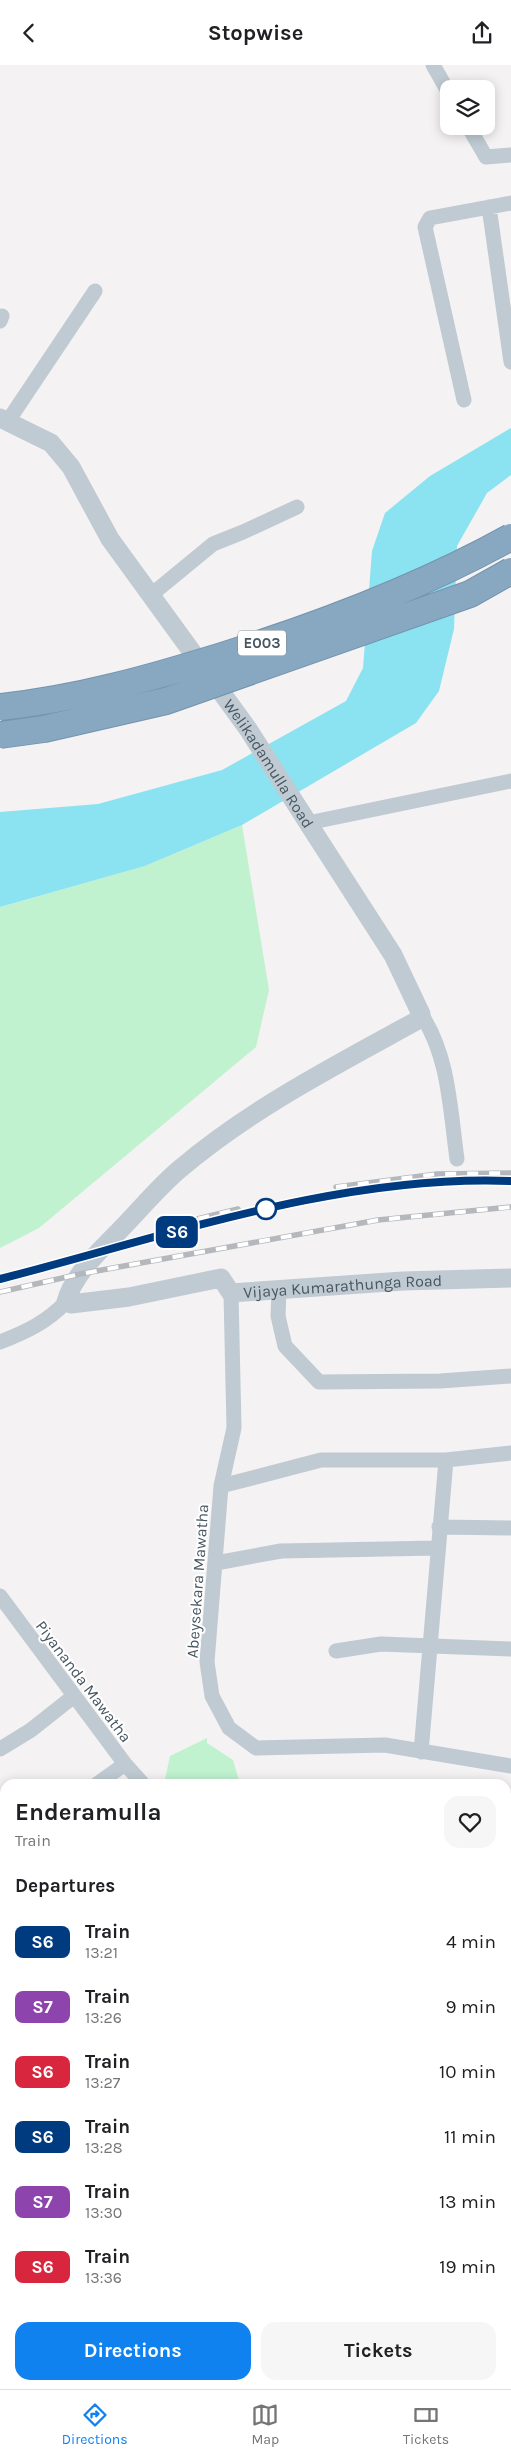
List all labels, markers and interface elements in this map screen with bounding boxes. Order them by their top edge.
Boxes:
icon: back [15,19,43,47]
icon: share [468,19,496,47]
text: Stopwise [208,20,303,46]
map controls [440,80,495,135]
button: layers [440,80,495,135]
road number: E003 [238,631,286,655]
street label: Welikadamulla Road [219,695,318,832]
unlabelled marker [255,1198,277,1220]
line badge: S6 [154,1216,200,1248]
text: S6 [166,1221,188,1243]
street label: Vijaya Kumarathunga Road [243,1271,442,1302]
street label: Abeysekara Mawatha [183,1503,212,1659]
street label: Piyananda Mawatha [32,1617,136,1746]
button: heart [444,1796,496,1848]
text: Enderamulla [15,1798,161,1826]
text: Train [15,1831,51,1850]
text: Departures [15,1875,115,1897]
text: Train [85,1921,130,1943]
text: S6 [31,1931,54,1953]
text: 4 min [446,1931,496,1953]
text: 13:21 [85,1943,118,1962]
text: Train [85,1986,130,2008]
text: S7 [32,1996,53,2018]
text: 9 min [446,1996,496,2018]
text: 13:26 [85,2008,122,2027]
text: Train [85,2051,130,2073]
text: S6 [31,2061,54,2083]
text: 10 min [439,2061,496,2083]
text: 13:27 [85,2073,120,2092]
text: Train [85,2116,130,2138]
text: S6 [31,2126,54,2148]
text: 11 min [444,2126,496,2148]
text: 13:28 [85,2138,123,2157]
text: Train [85,2181,130,2203]
text: S7 [32,2191,53,2213]
text: 13 min [439,2191,496,2213]
text: 13:30 [85,2203,122,2222]
text: Train [85,2246,130,2268]
text: S6 [31,2256,54,2278]
text: 19 min [439,2256,496,2278]
text: 13:36 [85,2268,122,2287]
button: Directions [15,2322,251,2380]
button: Tickets [261,2322,496,2380]
tab: Directions [62,2401,128,2448]
tab: Map [251,2401,279,2448]
tab: Tickets [403,2401,449,2448]

